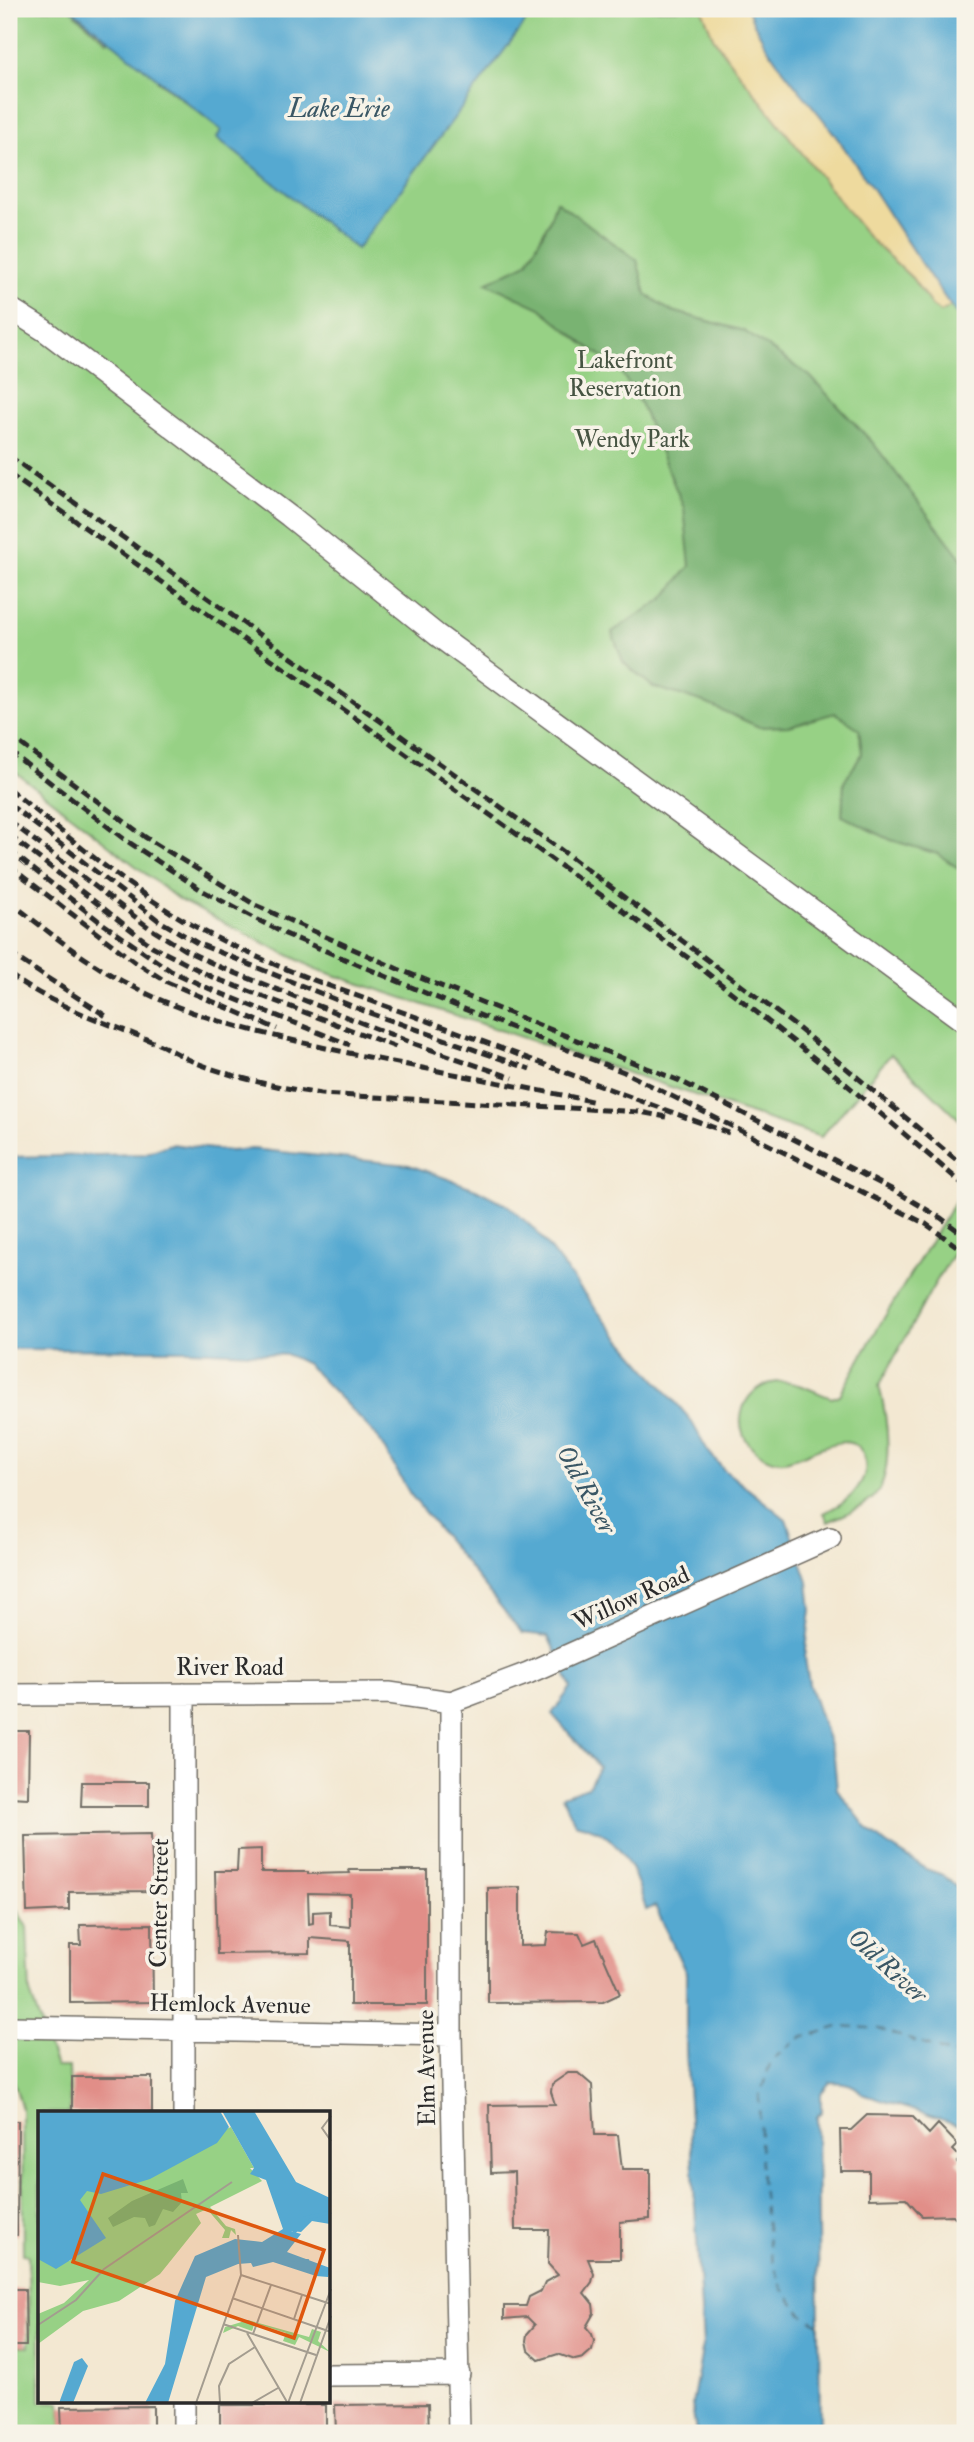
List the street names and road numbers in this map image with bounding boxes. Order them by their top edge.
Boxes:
street label: Willow Road [567,1559,695,1638]
street label: River Road [176,1652,284,1683]
street label: Center Street [143,1838,176,1968]
street label: Hemlock Avenue [149,1988,311,2021]
street label: Elm Avenue [410,2009,443,2127]

